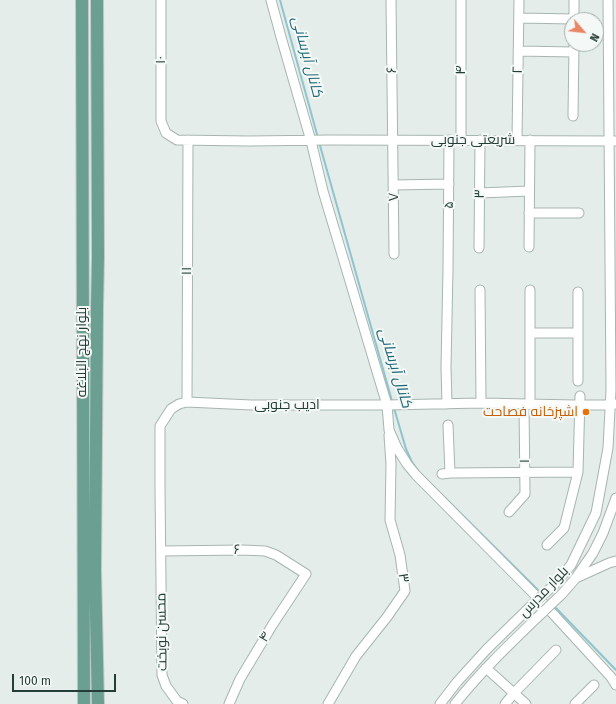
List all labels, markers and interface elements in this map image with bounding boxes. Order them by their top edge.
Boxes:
north arrow [564,12,604,52]
water label: کانال آبرسانی [288,15,326,99]
text: N [587,31,602,44]
street label: ۱۰ [153,56,169,64]
street label: ۴ [453,65,469,75]
street label: ۲ [510,66,526,74]
street label: ۶ [384,67,400,73]
street label: شریعتی جنوبی [431,132,515,148]
street label: ۳ [472,189,488,199]
street label: ۷ [386,192,402,202]
street label: ۵ [441,201,457,209]
street label: ۱۱ [179,267,195,275]
street label: بلوار نهج البلاغه [74,307,90,397]
water label: کانال آبرسانی [374,326,416,410]
street label: ادیب جنوبی [254,397,320,413]
place label: اشپزخانه فصاحت [483,404,578,420]
marker: اشپزخانه فصاحت [581,407,591,417]
street label: ۱ [517,459,533,463]
street label: ۶ [234,542,240,558]
street label: بلوار مدرس [516,563,572,621]
street label: ۳ [394,572,412,584]
street label: محسن نوبخت [153,593,171,671]
street label: ۴ [255,629,275,645]
scale bar [14,666,118,692]
text: 100 m [19,674,51,688]

